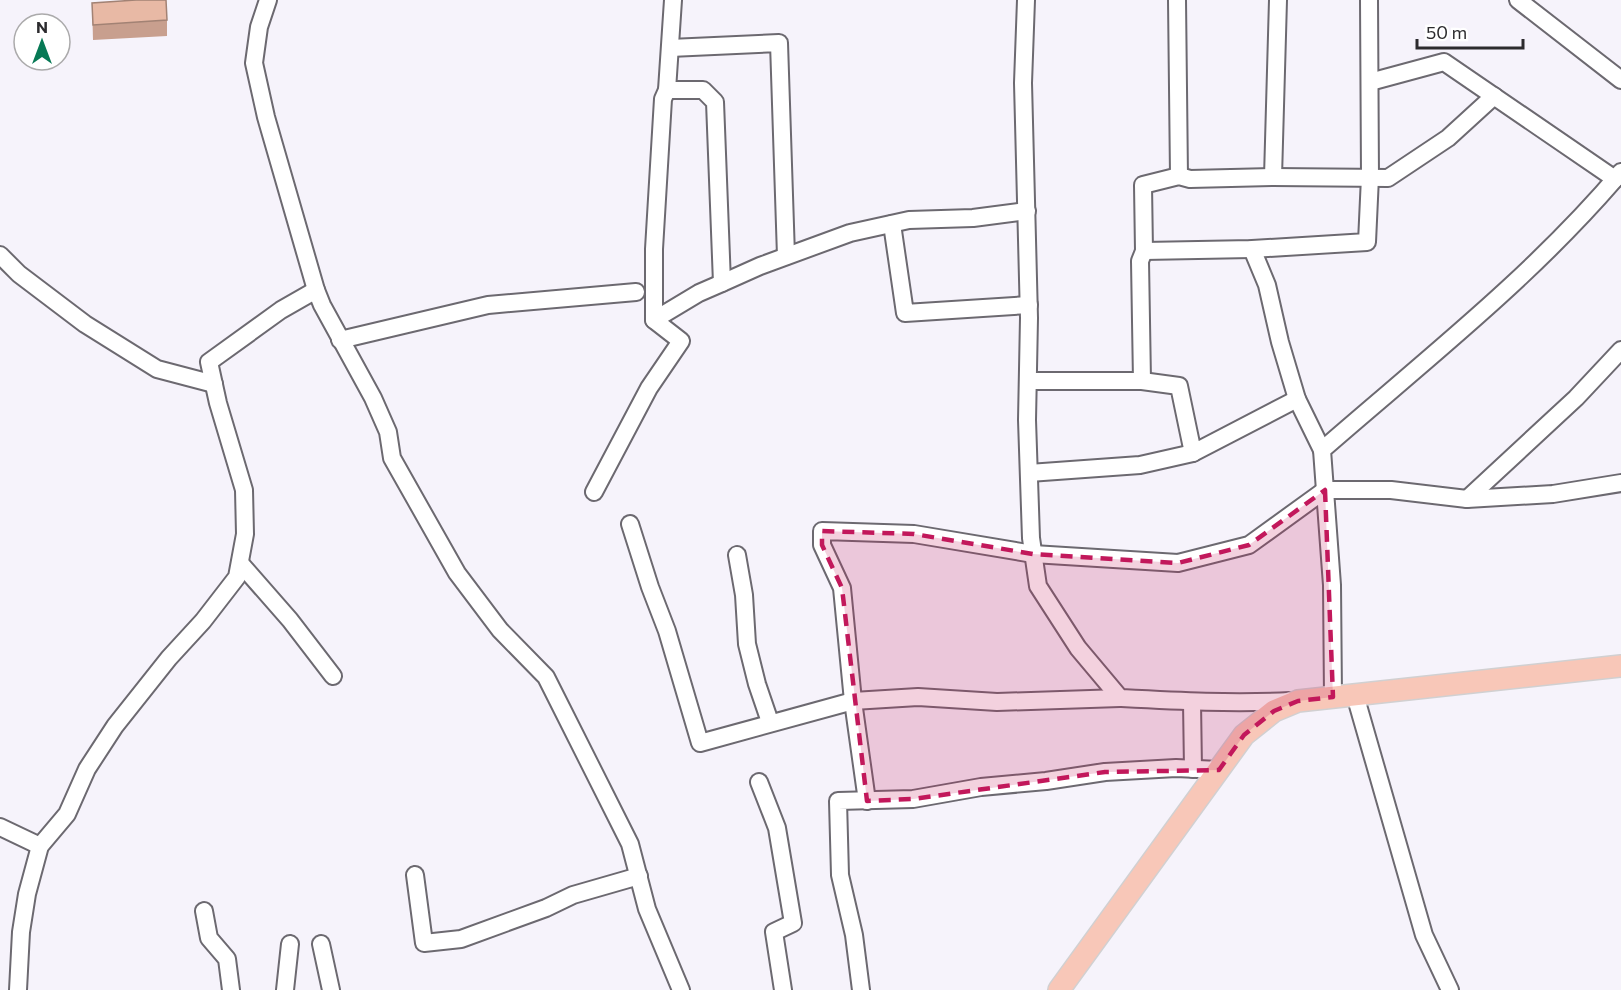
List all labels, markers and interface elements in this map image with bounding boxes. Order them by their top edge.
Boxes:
north arrow [12,12,72,72]
scale bar [1417,12,1524,50]
text: N [36,17,48,36]
text: 50 m [1426,21,1467,43]

